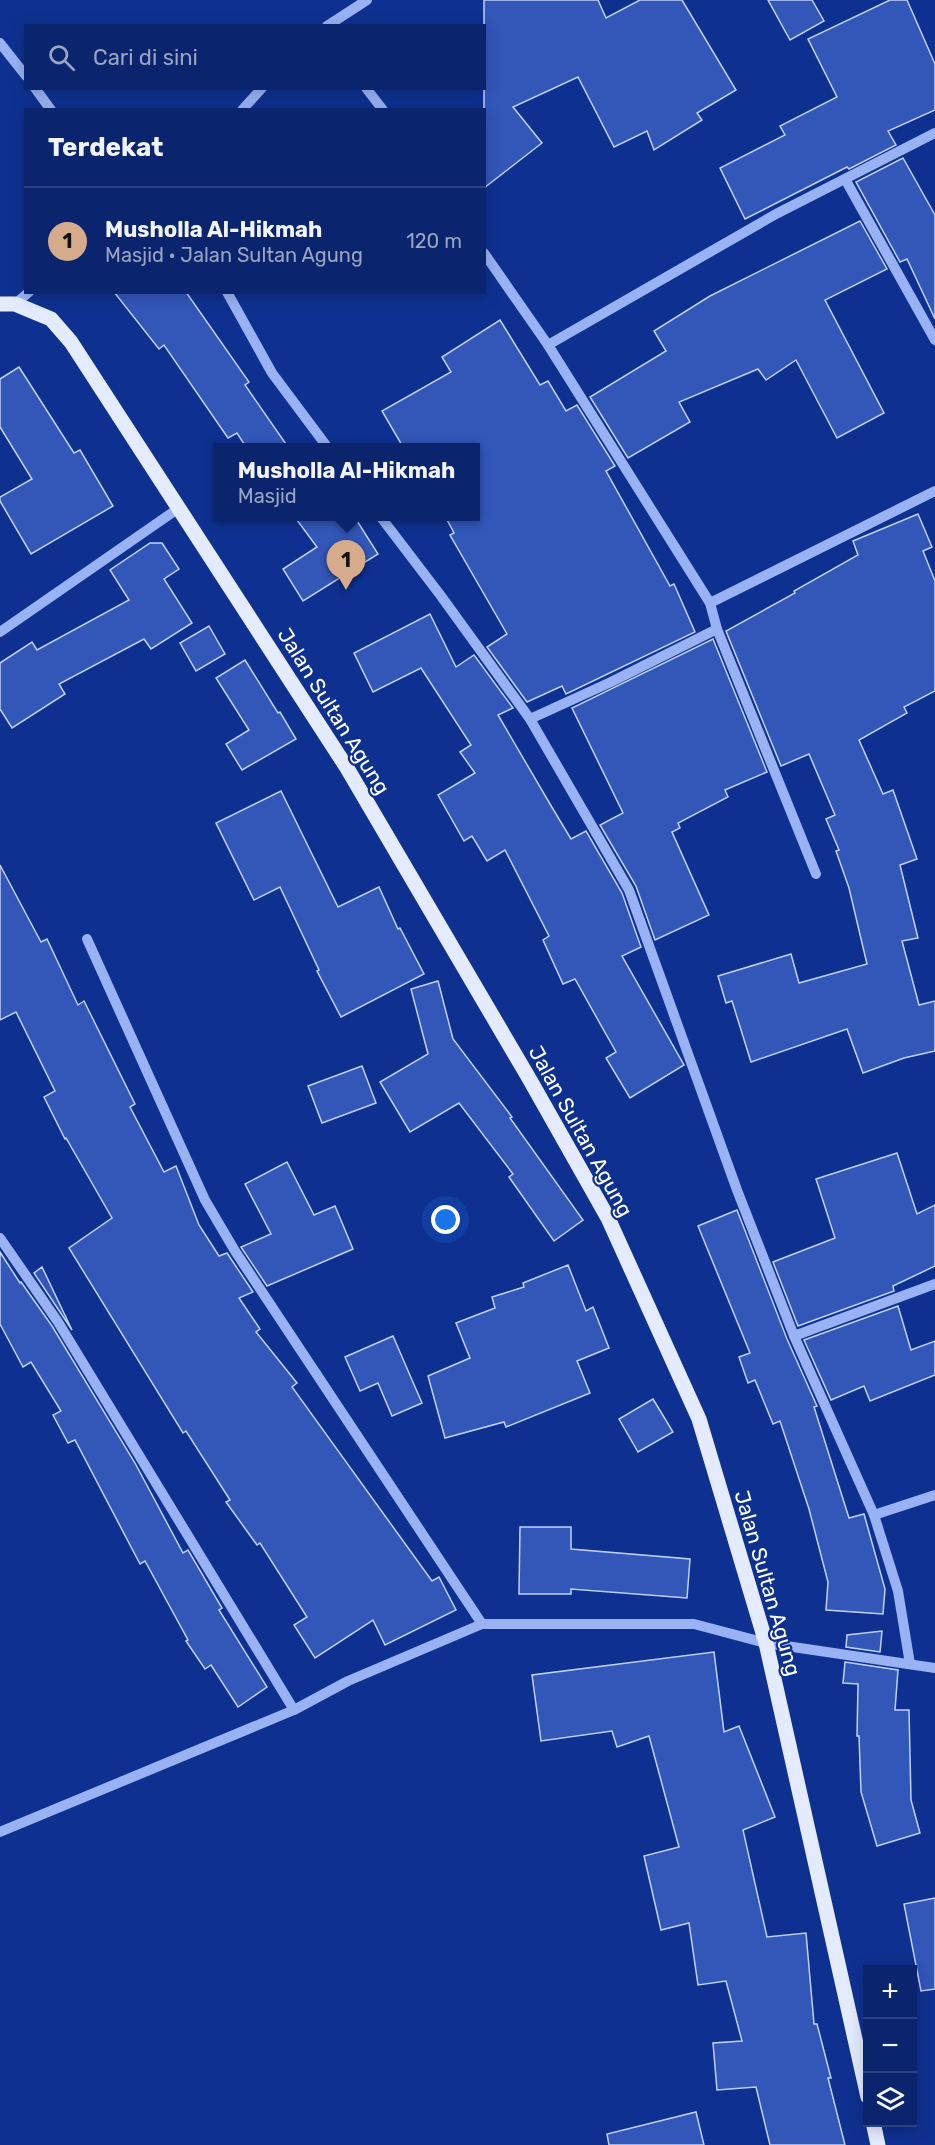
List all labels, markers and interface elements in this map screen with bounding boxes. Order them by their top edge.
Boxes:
search box [24,24,486,90]
icon: search [45,41,78,74]
text: Cari di sini [93,44,198,71]
text: Terdekat [48,132,163,163]
text: Musholla Al-Hikmah [105,216,322,243]
text: 1 [63,229,72,253]
text: 120 m [406,229,462,253]
text: Masjid · Jalan Sultan Agung [105,243,363,267]
popup [213,443,480,521]
text: Musholla Al-Hikmah [238,457,455,484]
text: Masjid [238,484,297,508]
pin: 1 [326,540,366,590]
street label: Jalan Sultan Agung [273,623,395,799]
street label: Jalan Sultan Agung [524,1041,638,1221]
your location [431,1205,460,1234]
street label: Jalan Sultan Agung [730,1487,806,1679]
map controls [863,1965,917,2127]
button: + [863,1965,917,2019]
button: − [863,2019,917,2073]
button: layers [863,2073,917,2127]

